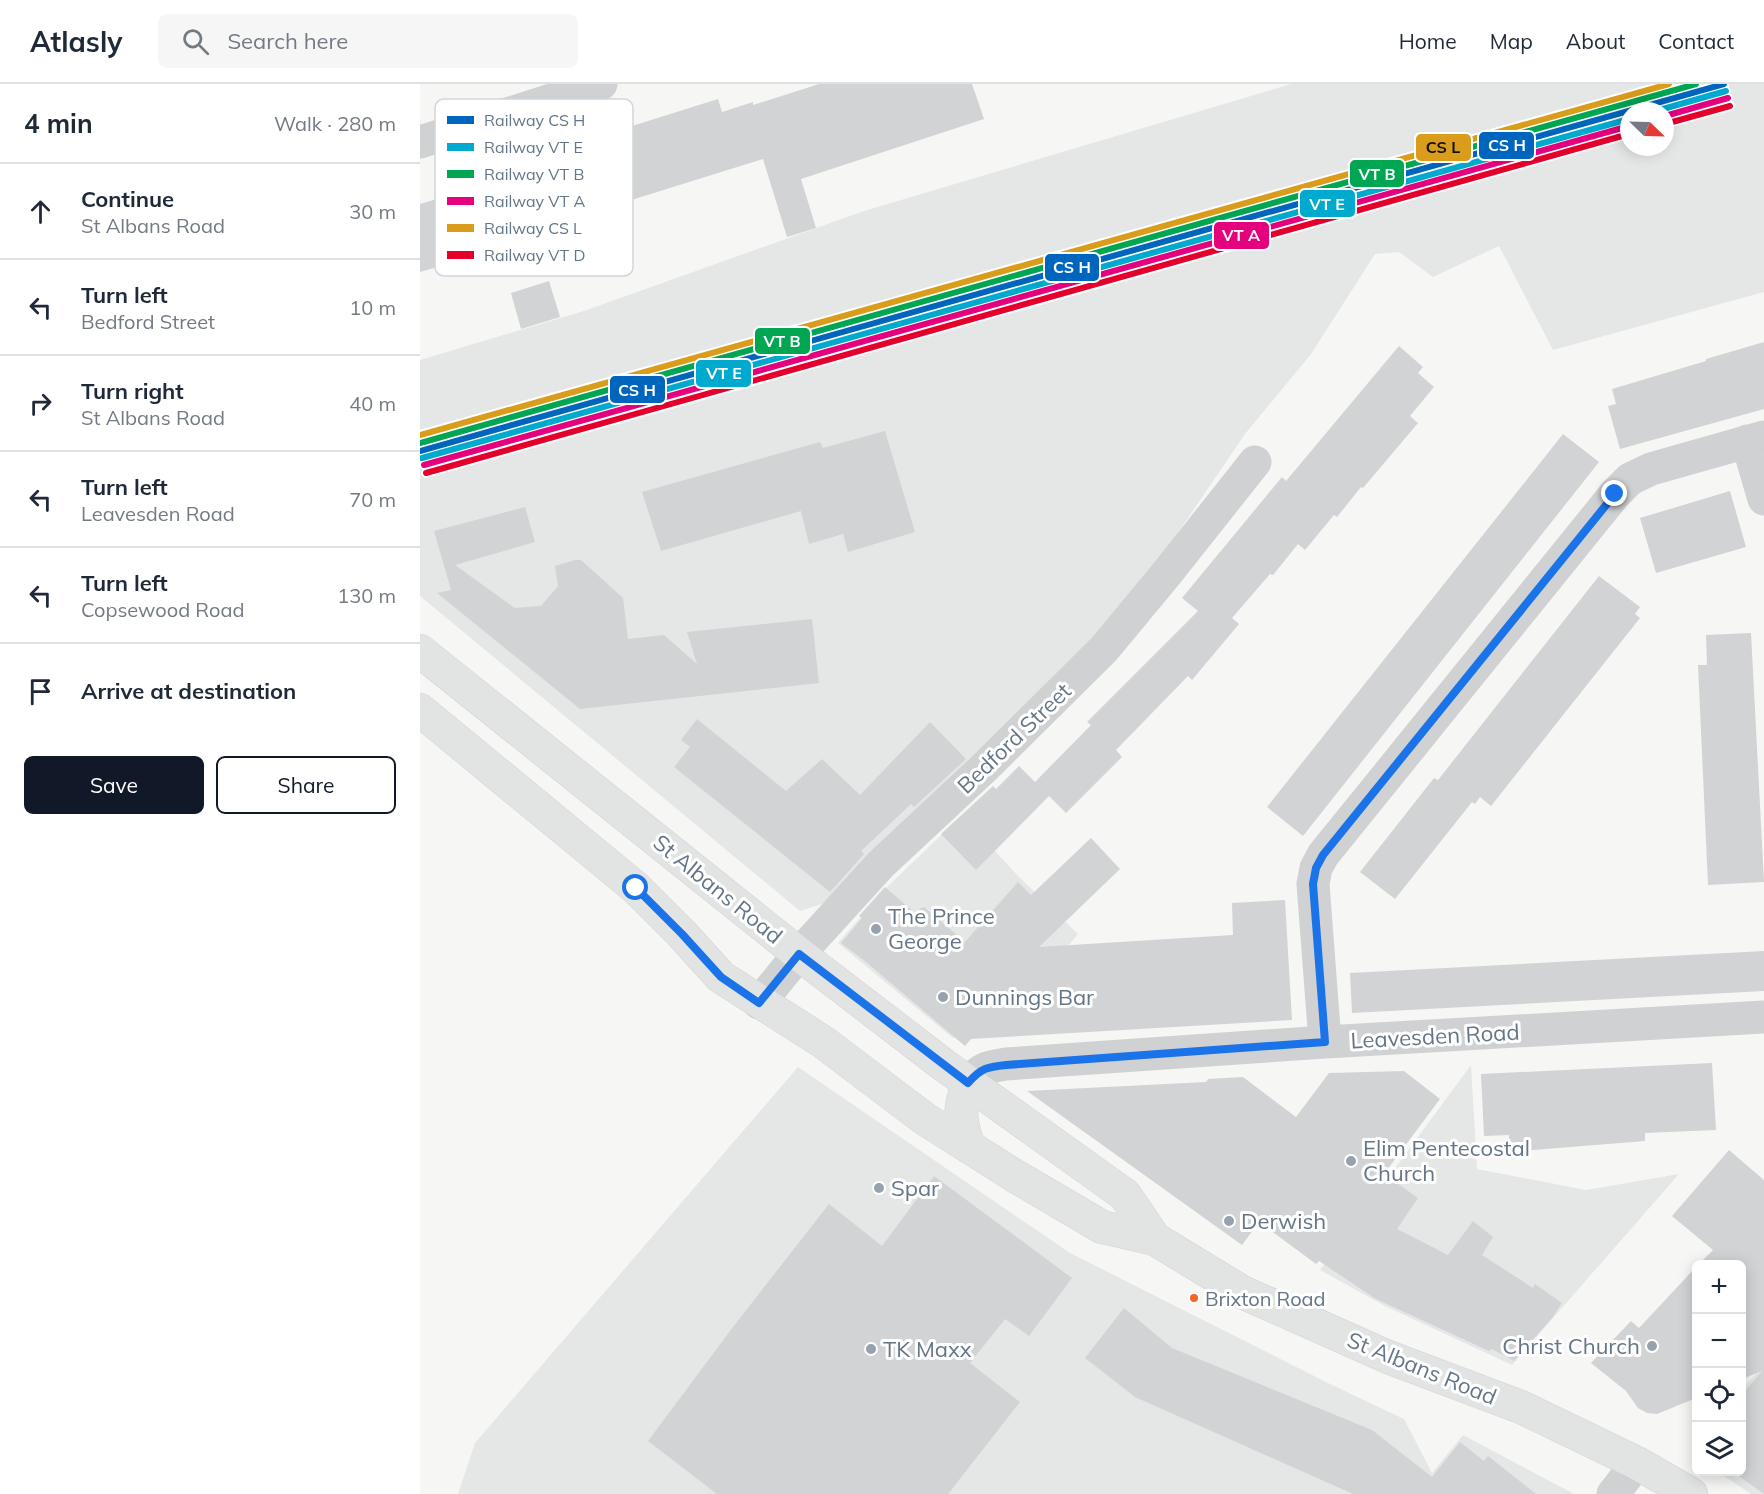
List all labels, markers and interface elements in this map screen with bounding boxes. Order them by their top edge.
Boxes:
search box [158,14,578,68]
text: Atlasly [30,24,122,59]
icon: search [179,25,212,58]
text: Search here [227,27,348,55]
text: Home [1399,28,1457,54]
text: Map [1490,28,1533,54]
text: About [1566,28,1625,54]
text: Contact [1658,28,1734,54]
legend [435,99,633,276]
north arrow [1620,102,1674,156]
text: 4 min [24,107,93,140]
text: Railway CS H [484,110,585,130]
text: Walk · 280 m [274,111,396,136]
line badge: CS H [1478,131,1535,160]
line badge: CS L [1415,133,1472,162]
text: CS H [1488,135,1526,155]
text: Railway VT E [484,137,583,157]
text: CS L [1426,137,1460,157]
line badge: VT B [1349,159,1405,188]
text: Railway VT B [484,164,584,184]
text: VT B [1357,164,1396,184]
text: Continue [81,185,174,213]
line badge: VT E [1299,189,1356,218]
text: Railway VT A [484,191,585,211]
text: VT E [1308,194,1345,214]
icon: ahead [24,195,57,228]
text: 30 m [349,199,396,224]
text: St Albans Road [81,213,225,238]
text: Railway CS L [484,218,582,238]
line badge: VT A [1213,221,1270,250]
text: VT A [1221,225,1260,245]
text: Railway VT D [484,245,585,265]
line badge: CS H [1044,253,1100,282]
text: CS H [1053,257,1091,277]
text: Turn left [81,281,168,309]
icon: left [24,291,57,324]
text: 10 m [349,295,396,320]
text: Bedford Street [81,309,215,334]
line badge: VT B [754,327,811,355]
text: VT B [762,331,801,351]
line badge: VT E [695,359,752,388]
text: VT E [705,363,742,383]
line badge: CS H [609,375,666,404]
text: Turn right [81,377,184,405]
text: CS H [618,380,656,400]
icon: right [24,387,57,420]
text: 40 m [349,391,396,416]
text: St Albans Road [81,405,225,430]
text: Turn left [81,473,168,501]
route end [1601,480,1627,506]
icon: left [24,483,57,516]
text: 70 m [349,487,396,512]
text: Leavesden Road [81,501,235,526]
text: Turn left [81,569,168,597]
icon: left [24,579,57,612]
text: 130 m [337,583,396,608]
text: Copsewood Road [81,597,244,622]
icon: arrive [24,675,57,708]
text: Arrive at destination [81,677,296,705]
street label: Bedford Street [951,677,1077,799]
button: Save [24,756,204,814]
button: Share [216,756,396,814]
street label: St Albans Road [648,828,788,950]
route start [622,874,648,900]
place label: The Prince George [888,902,995,955]
marker: The Prince George [869,922,883,936]
place label: Dunnings Bar [955,983,1094,1011]
marker: Dunnings Bar [936,990,950,1004]
street label: Leavesden Road [1350,1018,1520,1054]
place label: Elim Pentecostal Church [1363,1134,1530,1187]
marker: Elim Pentecostal Church [1344,1154,1358,1168]
place label: Spar [891,1174,939,1202]
marker: Spar [872,1181,886,1195]
place label: Derwish [1241,1207,1326,1235]
marker: Derwish [1222,1214,1236,1228]
map controls [1692,1260,1746,1476]
button: + [1692,1260,1746,1314]
place label: Brixton Road [1205,1286,1326,1311]
marker: Brixton Road [1188,1292,1200,1304]
button: − [1692,1314,1746,1368]
street label: St Albans Road [1343,1325,1501,1411]
place label: Christ Church [1502,1332,1640,1360]
place label: TK Maxx [883,1335,972,1363]
marker: Christ Church [1645,1339,1659,1353]
marker: TK Maxx [864,1342,878,1356]
button: locate [1692,1368,1746,1422]
button: layers [1692,1422,1746,1476]

